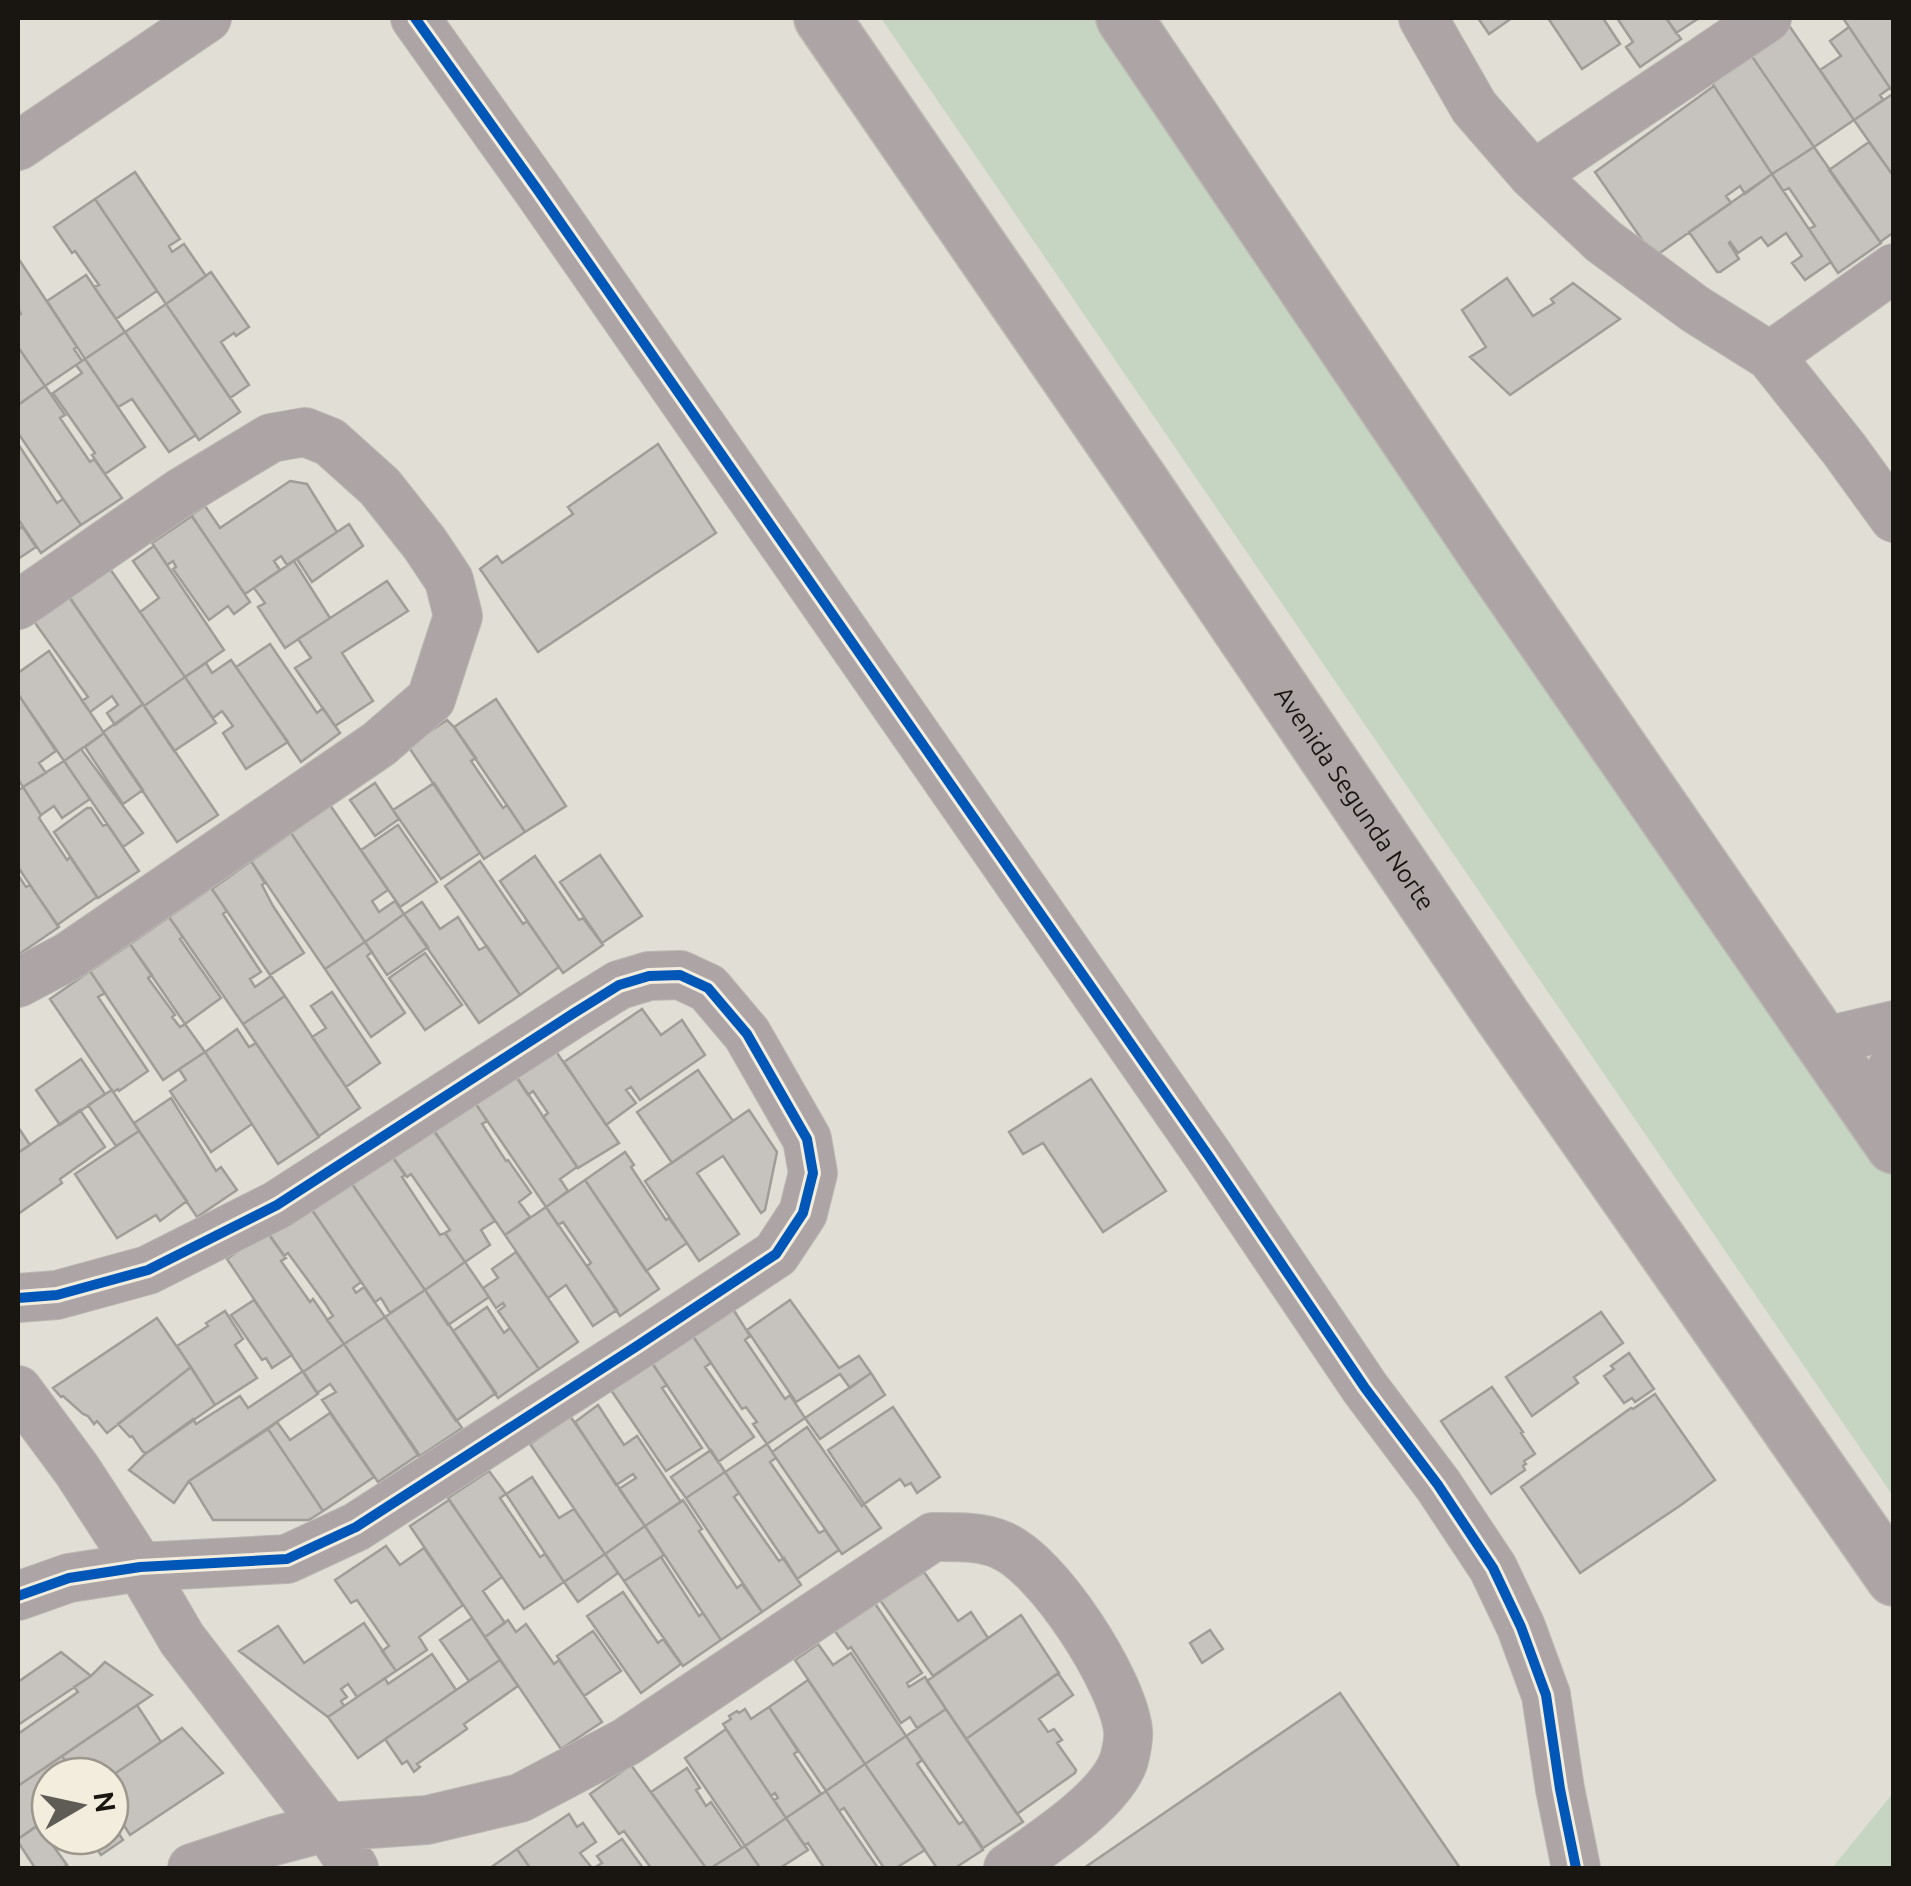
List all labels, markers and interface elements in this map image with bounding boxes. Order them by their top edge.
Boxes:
street label: Avenida Segunda Norte [1269,681,1441,916]
north arrow [30,1756,130,1856]
text: N [88,1789,122,1815]

